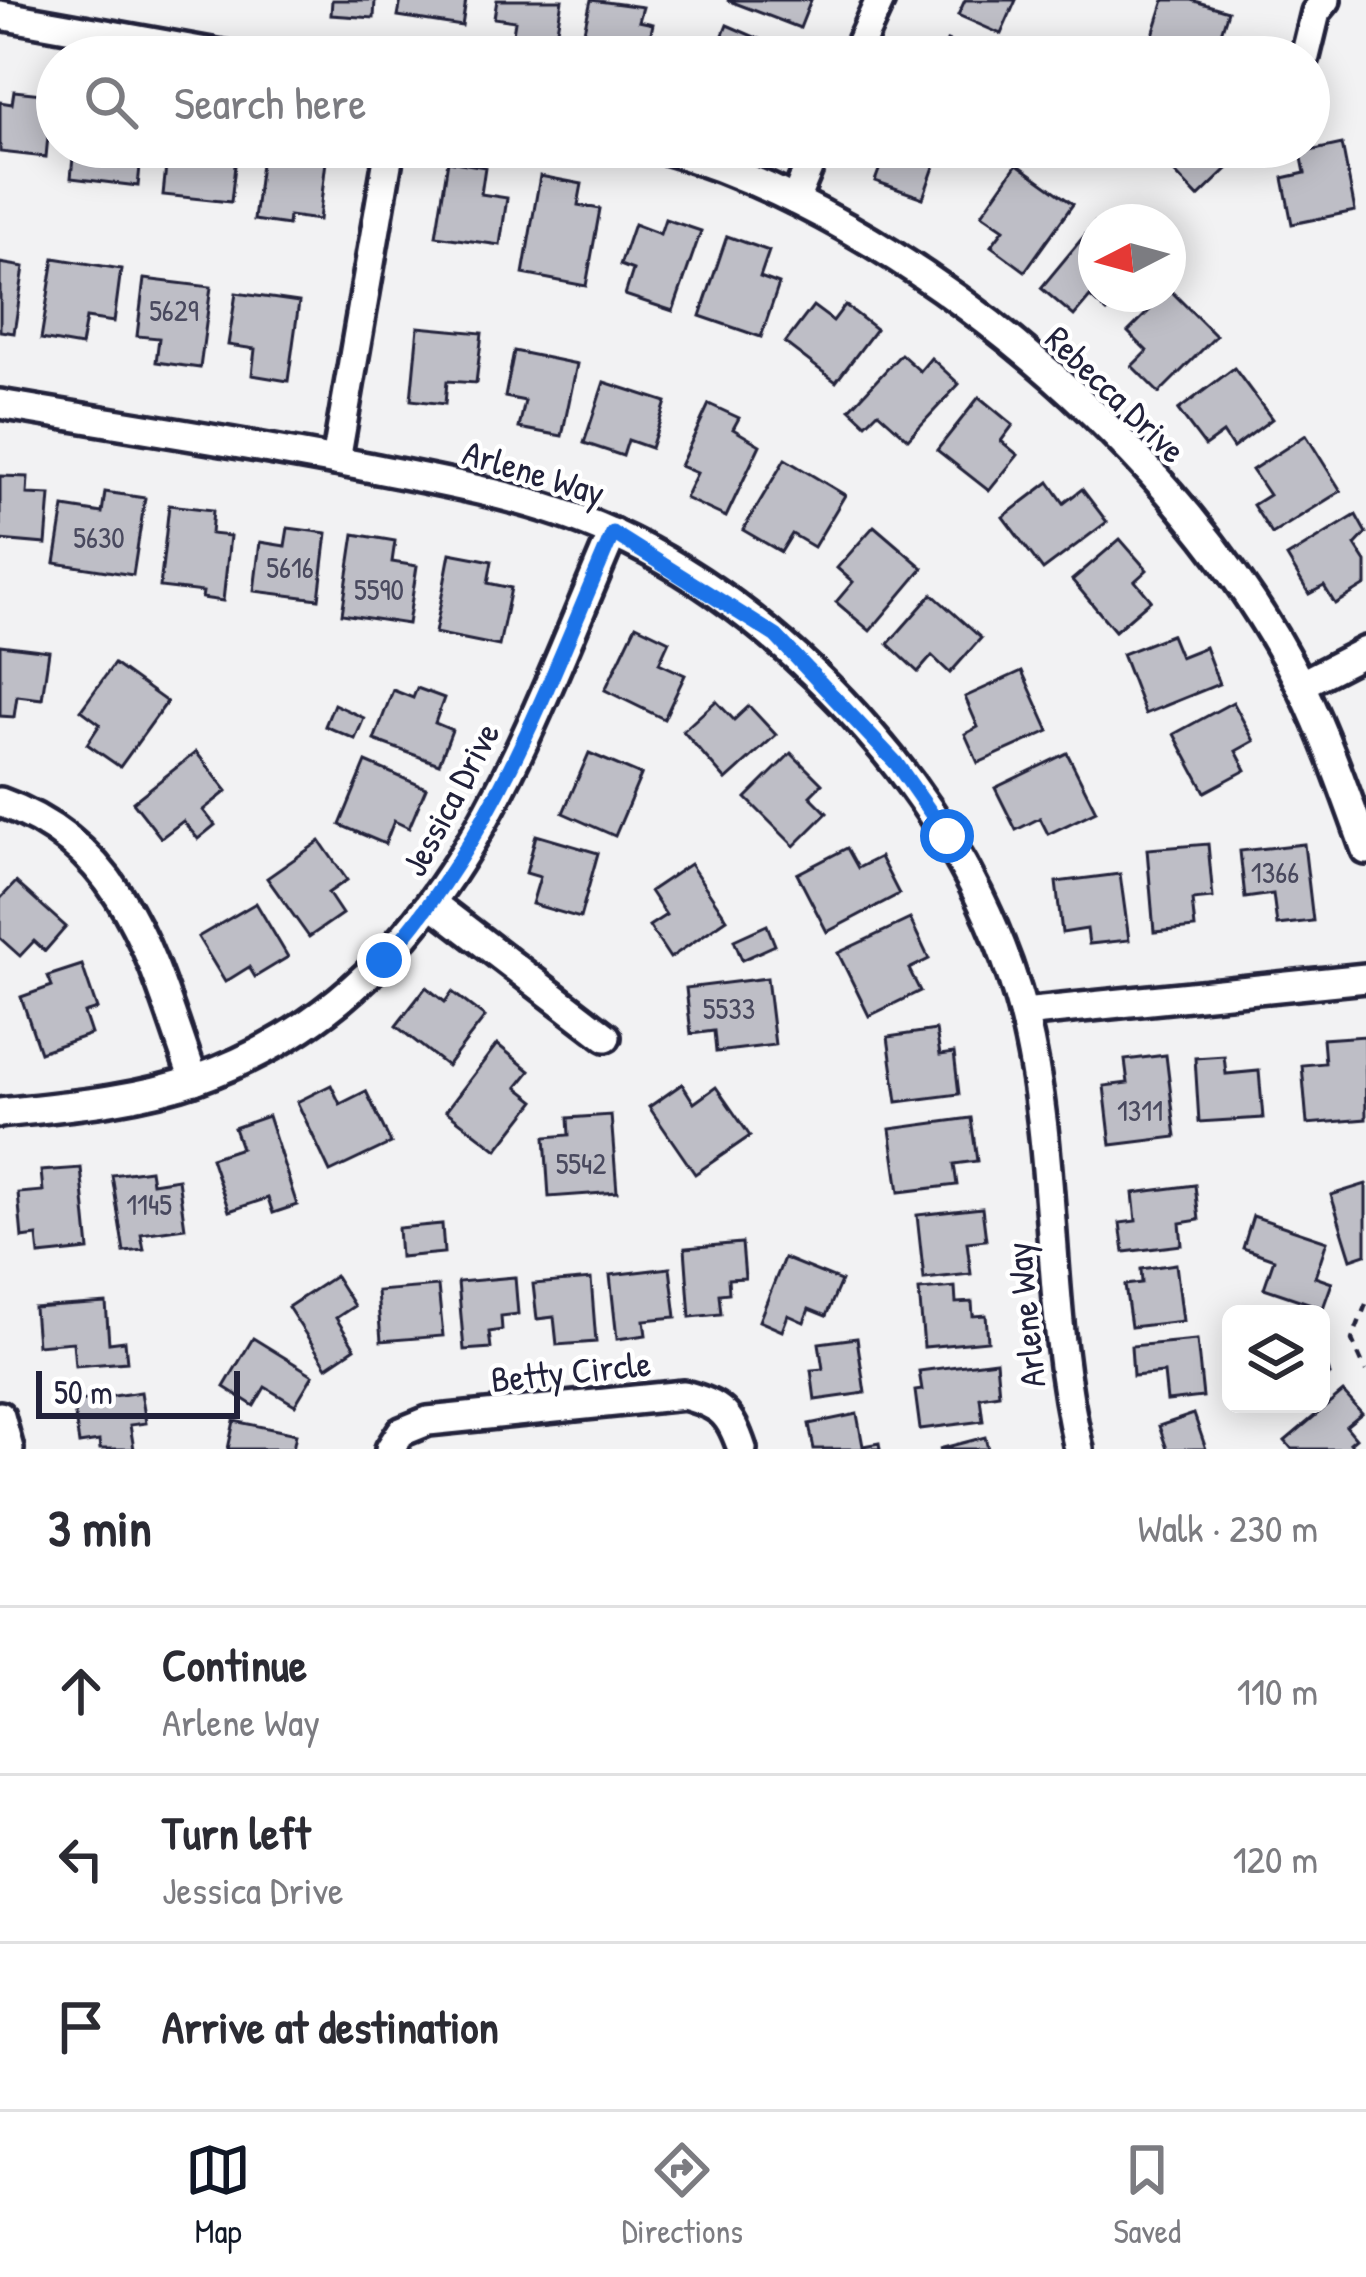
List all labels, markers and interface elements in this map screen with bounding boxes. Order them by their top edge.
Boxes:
search box [36,36,1330,168]
icon: search [78,69,144,135]
text: Search here [174,72,366,133]
north arrow [1078,204,1186,312]
house number: 5629 [149,290,199,330]
street label: Rebecca Drive [1035,314,1197,473]
street label: Arlene Way [457,427,611,516]
house number: 5630 [73,517,125,557]
house number: 5616 [266,547,314,587]
house number: 5590 [354,569,404,609]
street label: Jessica Drive [389,713,511,884]
route start [920,809,974,863]
house number: 1366 [1251,852,1299,892]
route end [357,933,411,987]
house number: 5533 [703,988,755,1028]
house number: 1311 [1117,1090,1163,1130]
house number: 5542 [556,1143,606,1183]
house number: 1145 [126,1184,172,1224]
street label: Arlene Way [993,1240,1056,1390]
map controls [1222,1305,1330,1413]
button: layers [1222,1305,1330,1413]
street label: Betty Circle [489,1338,653,1403]
scale bar [36,1365,240,1418]
text: 50 m [54,1370,113,1414]
text: 3 min [48,1493,152,1562]
text: Walk · 230 m [1138,1501,1318,1554]
text: Continue [162,1634,307,1695]
icon: ahead [48,1658,114,1724]
text: 110 m [1237,1664,1318,1717]
text: Arlene Way [162,1695,320,1748]
text: Turn left [162,1802,311,1863]
icon: left [48,1826,114,1892]
text: 120 m [1233,1832,1318,1885]
text: Jessica Drive [162,1863,344,1916]
icon: arrive [48,1994,114,2060]
text: Arrive at destination [162,1996,499,2057]
tab: Map [185,2137,251,2253]
tab: Directions [622,2137,743,2253]
tab: Saved [1113,2137,1181,2253]

